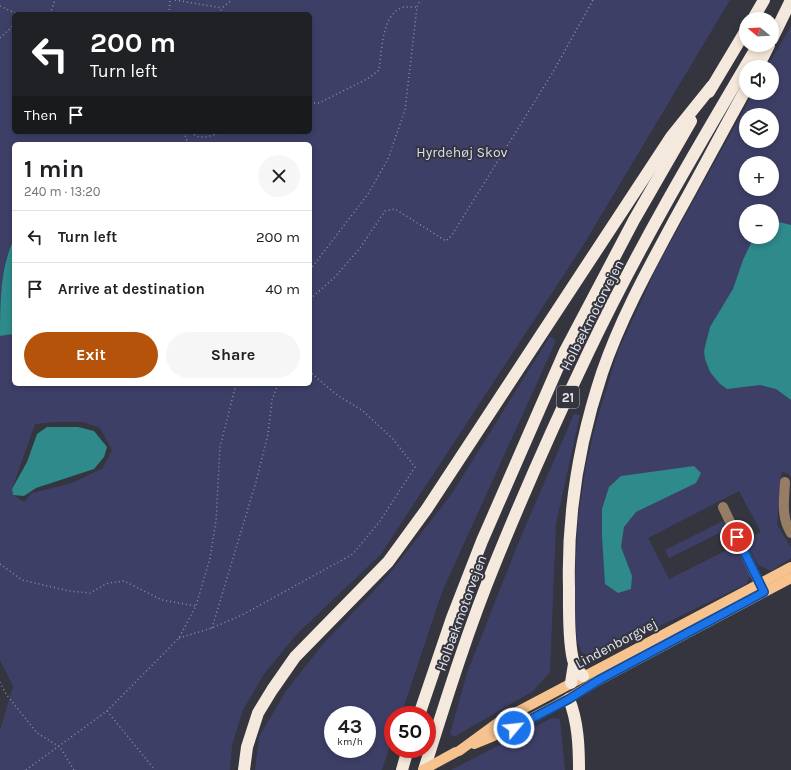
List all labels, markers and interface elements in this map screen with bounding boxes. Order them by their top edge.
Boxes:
north arrow [739,12,779,52]
map controls [739,12,779,244]
text: 200 m [90,26,176,59]
icon: left [24,28,76,80]
text: Turn left [90,60,158,82]
button: sound [739,60,779,100]
icon: arrive [65,104,87,126]
text: Then [24,106,57,124]
button: layers [739,108,779,148]
park label: Hyrdehøj Skov [416,144,508,161]
text: 1 min [24,155,84,183]
button: close [258,155,300,197]
button: + [739,156,779,196]
text: 240 m · 13:20 [24,184,100,199]
button: − [739,204,779,244]
icon: left [24,226,46,248]
text: Turn left [58,228,117,246]
text: 200 m [256,228,300,246]
street label: Holbækmotorvejen [557,257,628,373]
icon: arrive [24,278,46,300]
text: Arrive at destination [58,280,205,298]
text: 40 m [265,280,300,298]
button: Exit [24,332,158,378]
button: Share [166,332,300,378]
road number: 21 [557,386,579,408]
pin [720,520,754,554]
icon: arrive [726,526,748,548]
street label: Holbækmotorvejen [433,553,490,673]
street label: Lindenborgvej [572,615,660,672]
speed limit sign: 50 [384,706,436,758]
position arrow [493,707,535,749]
text: 43 [338,715,362,738]
text: km/h [337,736,363,748]

